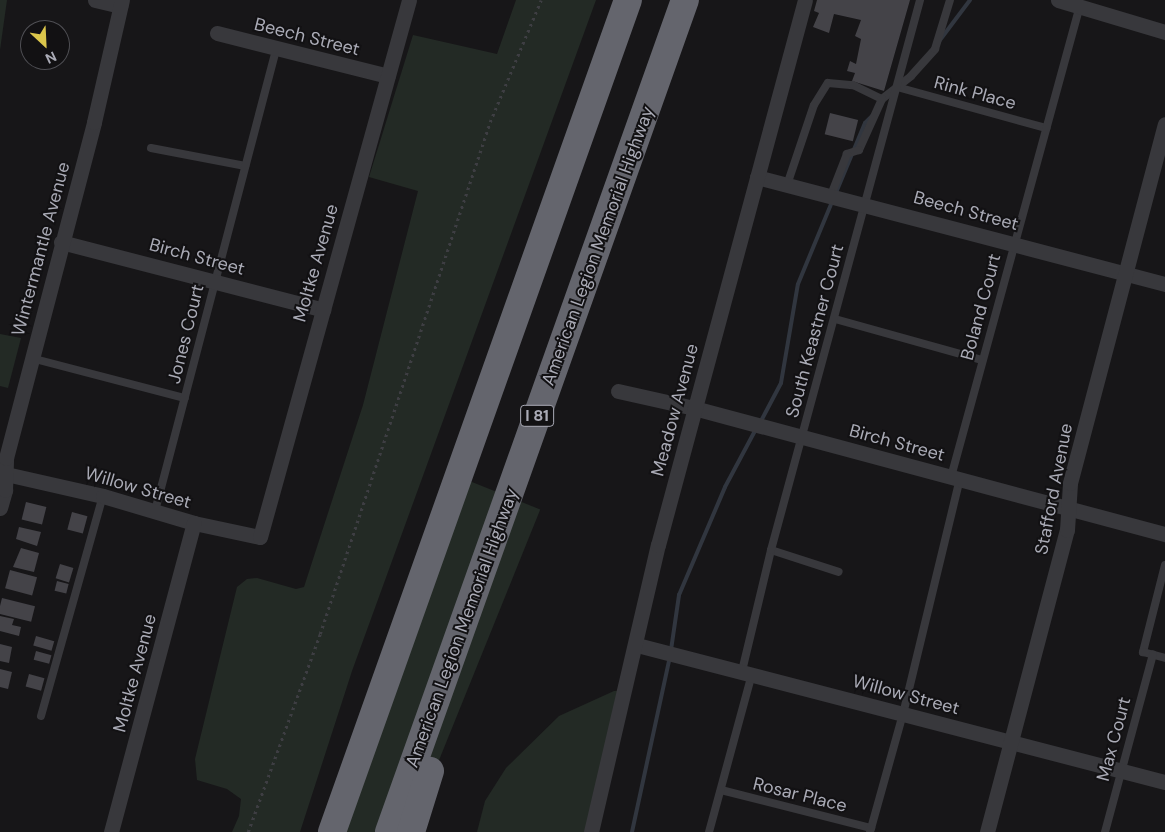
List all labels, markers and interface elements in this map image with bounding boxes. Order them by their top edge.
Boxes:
street label: Beech Street [252,13,362,61]
north arrow [20,20,70,70]
text: N [42,47,59,68]
street label: Rink Place [932,72,1018,114]
street label: American Legion Memorial Highway [537,104,659,388]
street label: Wintermantle Avenue [7,160,75,338]
street label: Beech Street [911,187,1021,235]
street label: Moltke Avenue [289,202,343,324]
street label: Birch Street [147,234,247,280]
street label: South Keastner Court [781,242,849,420]
street label: Boland Court [956,251,1006,363]
street label: Jones Court [163,282,209,386]
street label: Meadow Avenue [647,341,703,479]
road number: I 81 [520,402,554,430]
street label: Birch Street [847,420,947,466]
street label: Stafford Avenue [1031,421,1077,557]
street label: Willow Street [82,463,194,513]
street label: American Legion Memorial Highway [401,486,523,770]
street label: Moltke Avenue [109,612,161,734]
street label: Willow Street [850,670,962,720]
street label: Max Court [1092,695,1136,783]
street label: Rosar Place [751,773,849,817]

